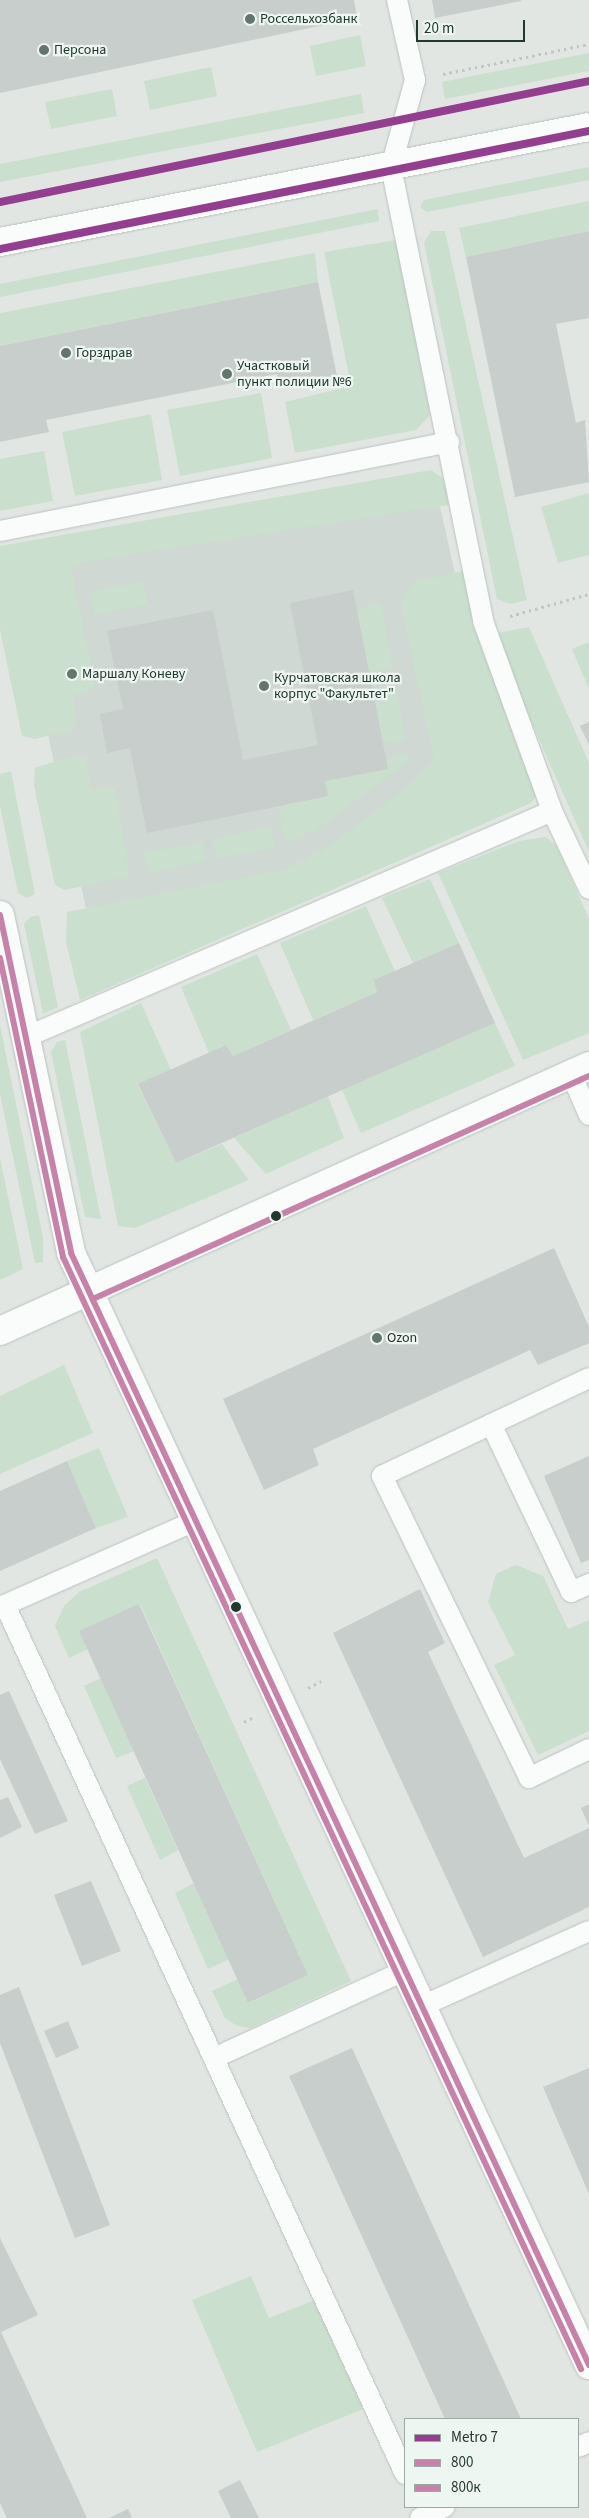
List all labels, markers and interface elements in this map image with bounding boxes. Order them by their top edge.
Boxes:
scale bar [419,10,528,42]
place label: Россельхозбанк [260,11,357,27]
marker: Россельхозбанк [244,13,256,25]
text: 20 m [424,18,454,39]
place label: Персона [54,42,106,58]
marker: Персона [38,44,50,56]
place label: Горздрав [76,345,132,361]
marker: Горздрав [60,347,72,359]
place label: Участковый пункт полиции №6 [237,358,352,391]
marker: Участковый пункт полиции №6 [221,368,233,380]
place label: Маршалу Коневу [82,666,185,682]
marker: Маршалу Коневу [66,668,78,680]
place label: Курчатовская школа корпус "Факультет" [274,670,401,702]
marker: Курчатовская школа корпус "Факультет" [258,680,270,692]
unlabelled marker [271,1211,281,1221]
place label: Ozon [387,1330,417,1346]
marker: Ozon [371,1332,383,1344]
unlabelled marker [231,1602,241,1612]
legend [404,2418,579,2508]
text: Metro 7 [451,2427,498,2448]
text: 800 [451,2452,473,2473]
text: 800к [451,2477,481,2498]

